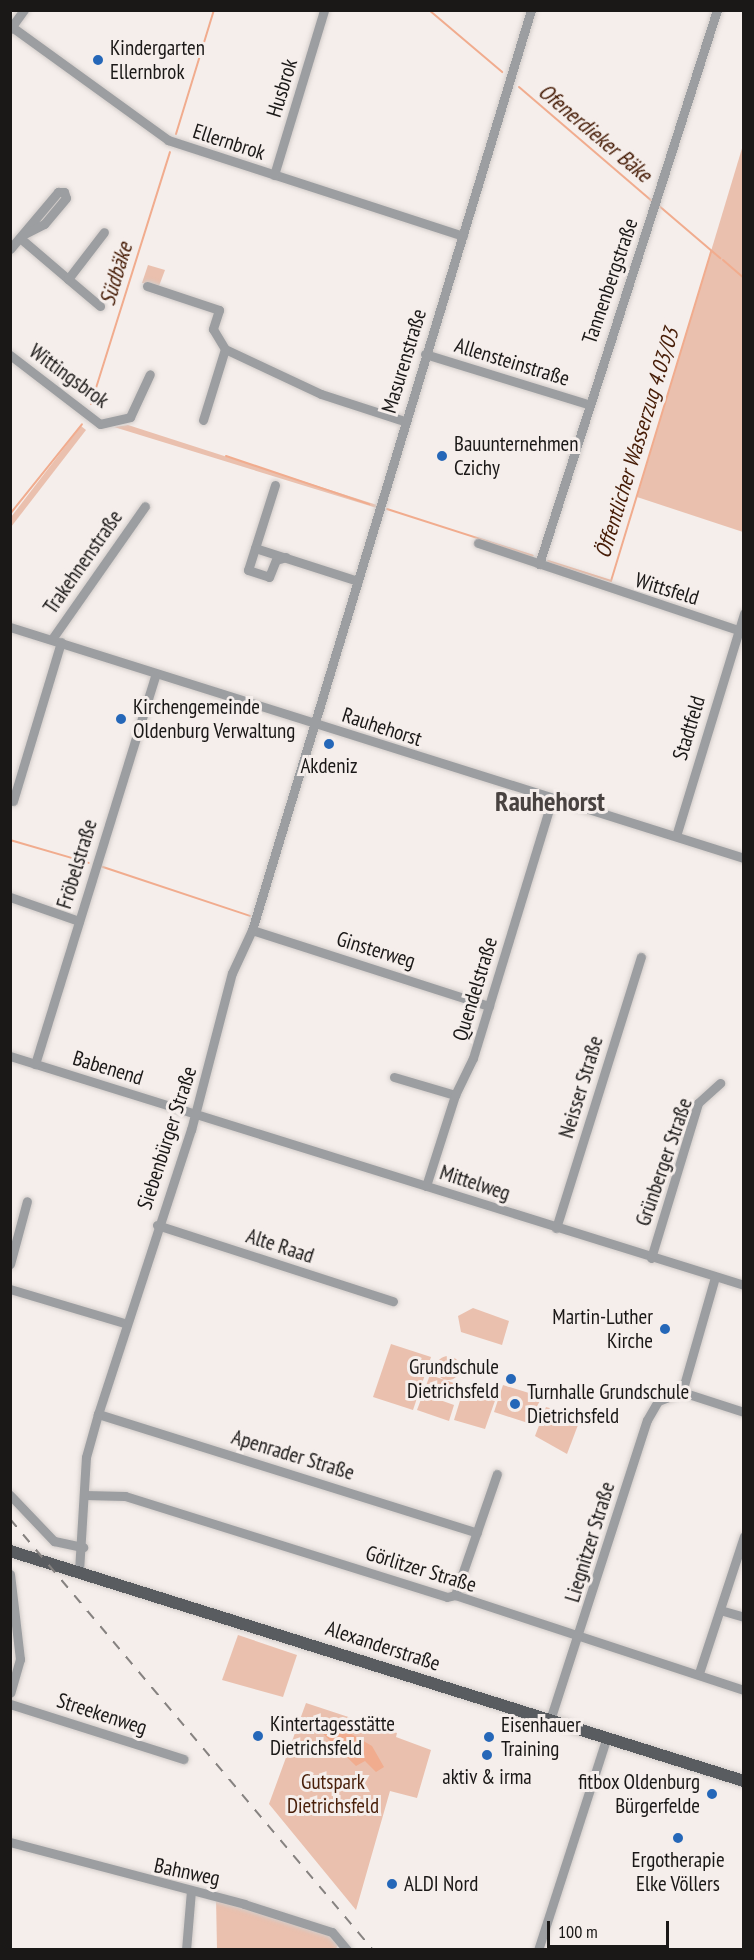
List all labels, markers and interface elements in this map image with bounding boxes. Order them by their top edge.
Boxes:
place label: Kindergarten Ellernbrok [110,35,205,85]
marker: Kindergarten Ellernbrok [91,53,105,67]
street label: Husbrok [261,56,303,120]
water label: Ofenerdieker Bäke [533,78,657,188]
street label: Ellernbrok [190,119,268,165]
street label: Tannenbergstraße [577,215,643,347]
water label: Südbäke [94,239,138,309]
street label: Masurenstraße [376,306,432,416]
water label: Öffentlicher Wasserzug 4.03/03 [589,325,685,561]
street label: Allensteinstraße [452,333,572,391]
street label: Wittingsbrok [24,339,114,413]
place label: Bauunternehmen Czichy [454,431,578,481]
marker: Bauunternehmen Czichy [435,449,449,463]
street label: Trakehnenstraße [38,505,128,619]
street label: Wittsfeld [632,567,702,611]
street label: Stadtfeld [667,693,711,763]
place label: Kirchengemeinde Oldenburg Verwaltung [133,694,296,744]
street label: Rauhehorst [339,702,425,752]
marker: Kirchengemeinde Oldenburg Verwaltung [114,712,128,726]
marker: Akdeniz [322,737,336,751]
place label: Akdeniz [300,753,358,779]
district label: Rauhehorst [495,786,605,818]
street label: Fröbelstraße [51,816,103,912]
street label: Ginsterweg [334,926,418,974]
street label: Quendelstraße [447,934,503,1044]
street label: Neisser Straße [554,1033,608,1141]
street label: Babenend [70,1045,146,1091]
street label: Siebenbürger Straße [132,1063,202,1213]
street label: Grünberger Straße [630,1095,698,1229]
street label: Mittelweg [437,1160,513,1206]
street label: Alte Raad [243,1223,317,1269]
place label: Martin-Luther Kirche [552,1304,653,1354]
marker: Martin-Luther Kirche [658,1322,672,1336]
place label: Grundschule Dietrichsfeld [407,1354,499,1404]
marker: Grundschule Dietrichsfeld [504,1372,518,1386]
place label: Turnhalle Grundschule Dietrichsfeld [527,1379,689,1429]
marker: Turnhalle Grundschule Dietrichsfeld [508,1397,522,1411]
street label: Apenrader Straße [229,1424,357,1486]
street label: Liegnitzer Straße [560,1479,620,1605]
street label: Görlitzer Straße [363,1540,479,1598]
street label: Alexanderstraße [323,1616,443,1676]
street label: Streekenweg [54,1688,150,1740]
place label: Kintertagesstätte Dietrichsfeld [270,1711,395,1761]
place label: Eisenhauer Training [501,1712,581,1762]
marker: Kintertagesstätte Dietrichsfeld [251,1729,265,1743]
marker: Eisenhauer Training [482,1730,496,1744]
marker: aktiv & irma [480,1748,494,1762]
place label: aktiv & irma [442,1764,532,1790]
park label: Gutspark Dietrichsfeld [287,1769,379,1819]
place label: fitbox Oldenburg Bürgerfelde [578,1769,700,1819]
marker: fitbox Oldenburg Bürgerfelde [705,1787,719,1801]
marker: Ergotherapie Elke Völlers [671,1831,685,1845]
place label: Ergotherapie Elke Völlers [631,1847,725,1897]
street label: Bahnweg [152,1853,222,1891]
place label: ALDI Nord [404,1871,478,1897]
marker: ALDI Nord [385,1877,399,1891]
scale bar [550,1909,672,1947]
text: 100 m [558,1920,598,1943]

